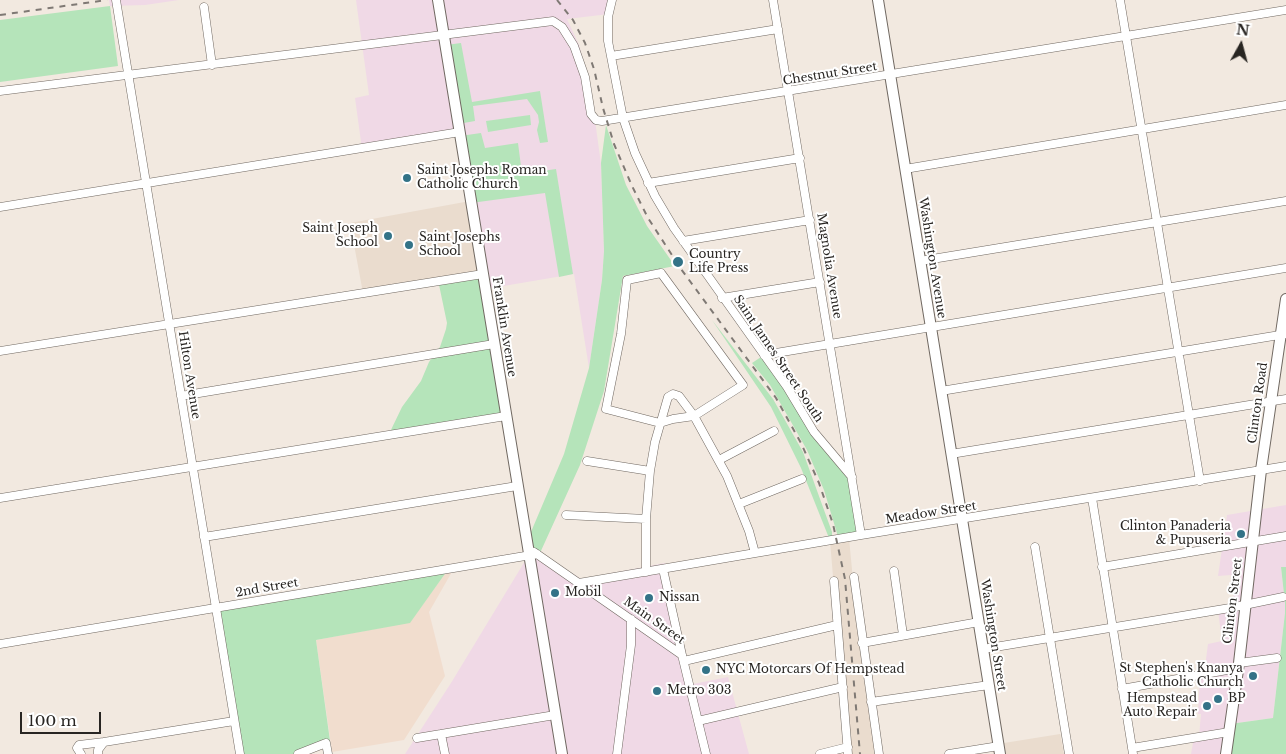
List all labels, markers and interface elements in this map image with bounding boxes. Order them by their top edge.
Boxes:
north arrow [1216,20,1266,70]
text: N [1235,20,1250,40]
street label: Chestnut Street [782,59,878,89]
place label: Saint Josephs Roman Catholic Church [417,164,547,192]
marker: Saint Josephs Roman Catholic Church [401,172,413,184]
street label: Washington Avenue [915,196,949,320]
street label: Magnolia Avenue [814,212,844,320]
place label: Saint Joseph School [302,222,378,250]
marker: Saint Joseph School [382,230,394,242]
place label: Saint Josephs School [419,231,500,259]
marker: Saint Josephs School [403,239,415,251]
place label: Country Life Press [689,248,749,276]
marker: Country Life Press [671,255,685,269]
street label: Franklin Avenue [489,276,519,378]
street label: Saint James Street South [730,293,826,425]
street label: Hilton Avenue [175,330,203,420]
street label: Clinton Road [1245,361,1271,445]
street label: Meadow Street [885,499,977,527]
place label: Clinton Panaderia & Pupuseria [1120,520,1231,548]
marker: Clinton Panaderia & Pupuseria [1235,528,1247,540]
street label: Clinton Street [1221,557,1245,645]
street label: 2nd Street [235,575,299,601]
street label: Washington Street [977,578,1009,692]
place label: Mobil [565,586,601,600]
marker: Mobil [549,587,561,599]
place label: Nissan [659,591,700,605]
marker: Nissan [643,592,655,604]
street label: Main Street [621,595,687,647]
place label: St Stephen's Knanya Catholic Church [1119,662,1243,690]
place label: NYC Motorcars Of Hempstead [716,663,905,677]
marker: NYC Motorcars Of Hempstead [700,664,712,676]
marker: St Stephen's Knanya Catholic Church [1247,670,1259,682]
place label: Metro 303 [667,684,731,698]
marker: Metro 303 [651,685,663,697]
place label: Hempstead Auto Repair [1123,692,1197,720]
place label: BP [1228,692,1245,706]
marker: BP [1212,693,1224,705]
marker: Hempstead Auto Repair [1201,700,1213,712]
scale bar [22,702,104,734]
text: 100 m [28,711,77,730]

